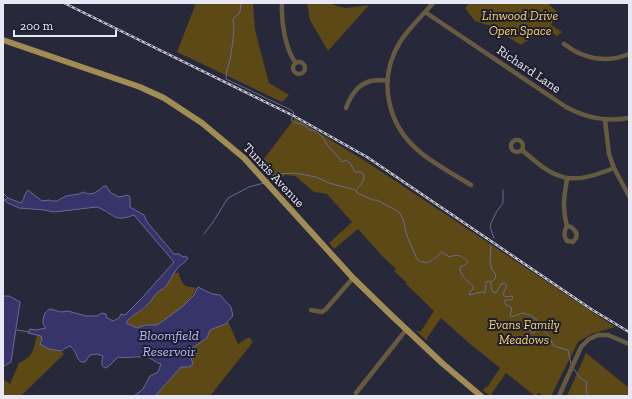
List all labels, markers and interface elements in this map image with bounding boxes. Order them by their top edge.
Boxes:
park label: Linwood Drive Open Space [482,8,558,38]
scale bar [14,12,116,38]
text: 200 m [20,19,54,33]
street label: Richard Lane [494,42,564,96]
street label: Tunxis Avenue [240,140,308,210]
park label: Evans Family Meadows [488,317,560,347]
water label: Bloomfield Reservoir [139,327,199,360]

